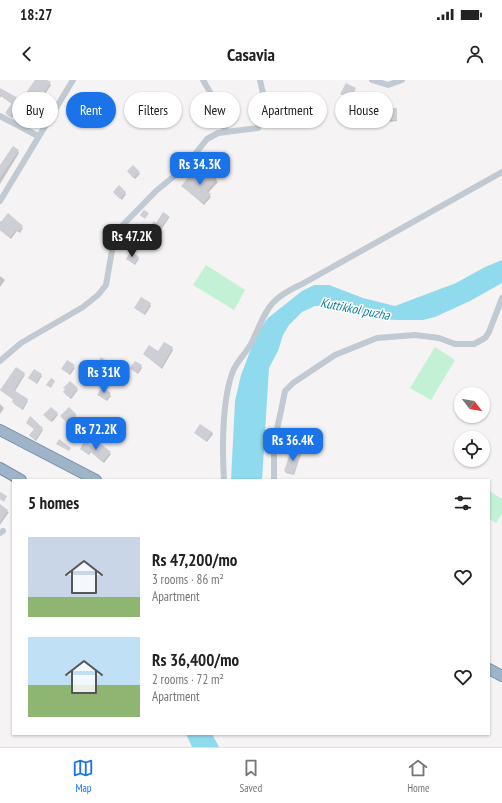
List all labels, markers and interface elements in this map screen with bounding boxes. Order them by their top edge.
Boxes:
text: 18:27 [20,5,52,24]
icon: back [16,43,38,65]
text: Casavia [227,43,275,66]
icon: person [464,43,486,65]
chip: Buy [12,92,58,128]
chip: Rent [66,92,116,128]
chip: Filters [124,92,182,128]
chip: New [190,92,240,128]
chip: Apartment [248,92,327,128]
chip: House [335,92,393,128]
pin: Rs 34.3K [159,152,241,186]
text: Rs 34.3K [179,156,221,173]
pin: Rs 47.2K [91,224,173,258]
text: Rs 47.2K [112,228,152,245]
water label: Kuttikkol puzha [319,294,392,324]
pin: Rs 31K [71,360,137,394]
text: Rs 31K [88,364,120,381]
north arrow [454,387,490,423]
map controls [454,387,490,467]
pin: Rs 72.2K [55,417,137,451]
text: Rs 72.2K [75,421,117,438]
pin: Rs 36.4K [252,428,334,462]
button: locate [454,431,490,467]
text: Rs 36.4K [272,432,314,449]
text: 5 homes [28,492,79,514]
icon: filters [452,492,474,514]
text: Rs 47,200/mo [152,549,237,571]
icon: home [60,553,108,601]
icon: heart [452,566,474,588]
text: 3 rooms · 86 m² [152,571,224,588]
text: Apartment [152,588,200,605]
text: Rs 36,400/mo [152,649,239,671]
icon: home [60,653,108,701]
icon: heart [452,666,474,688]
text: 2 rooms · 72 m² [152,671,224,688]
text: Apartment [152,688,200,705]
tab: Map [72,757,94,795]
tab: Saved [239,757,262,795]
tab: Home [407,757,430,795]

